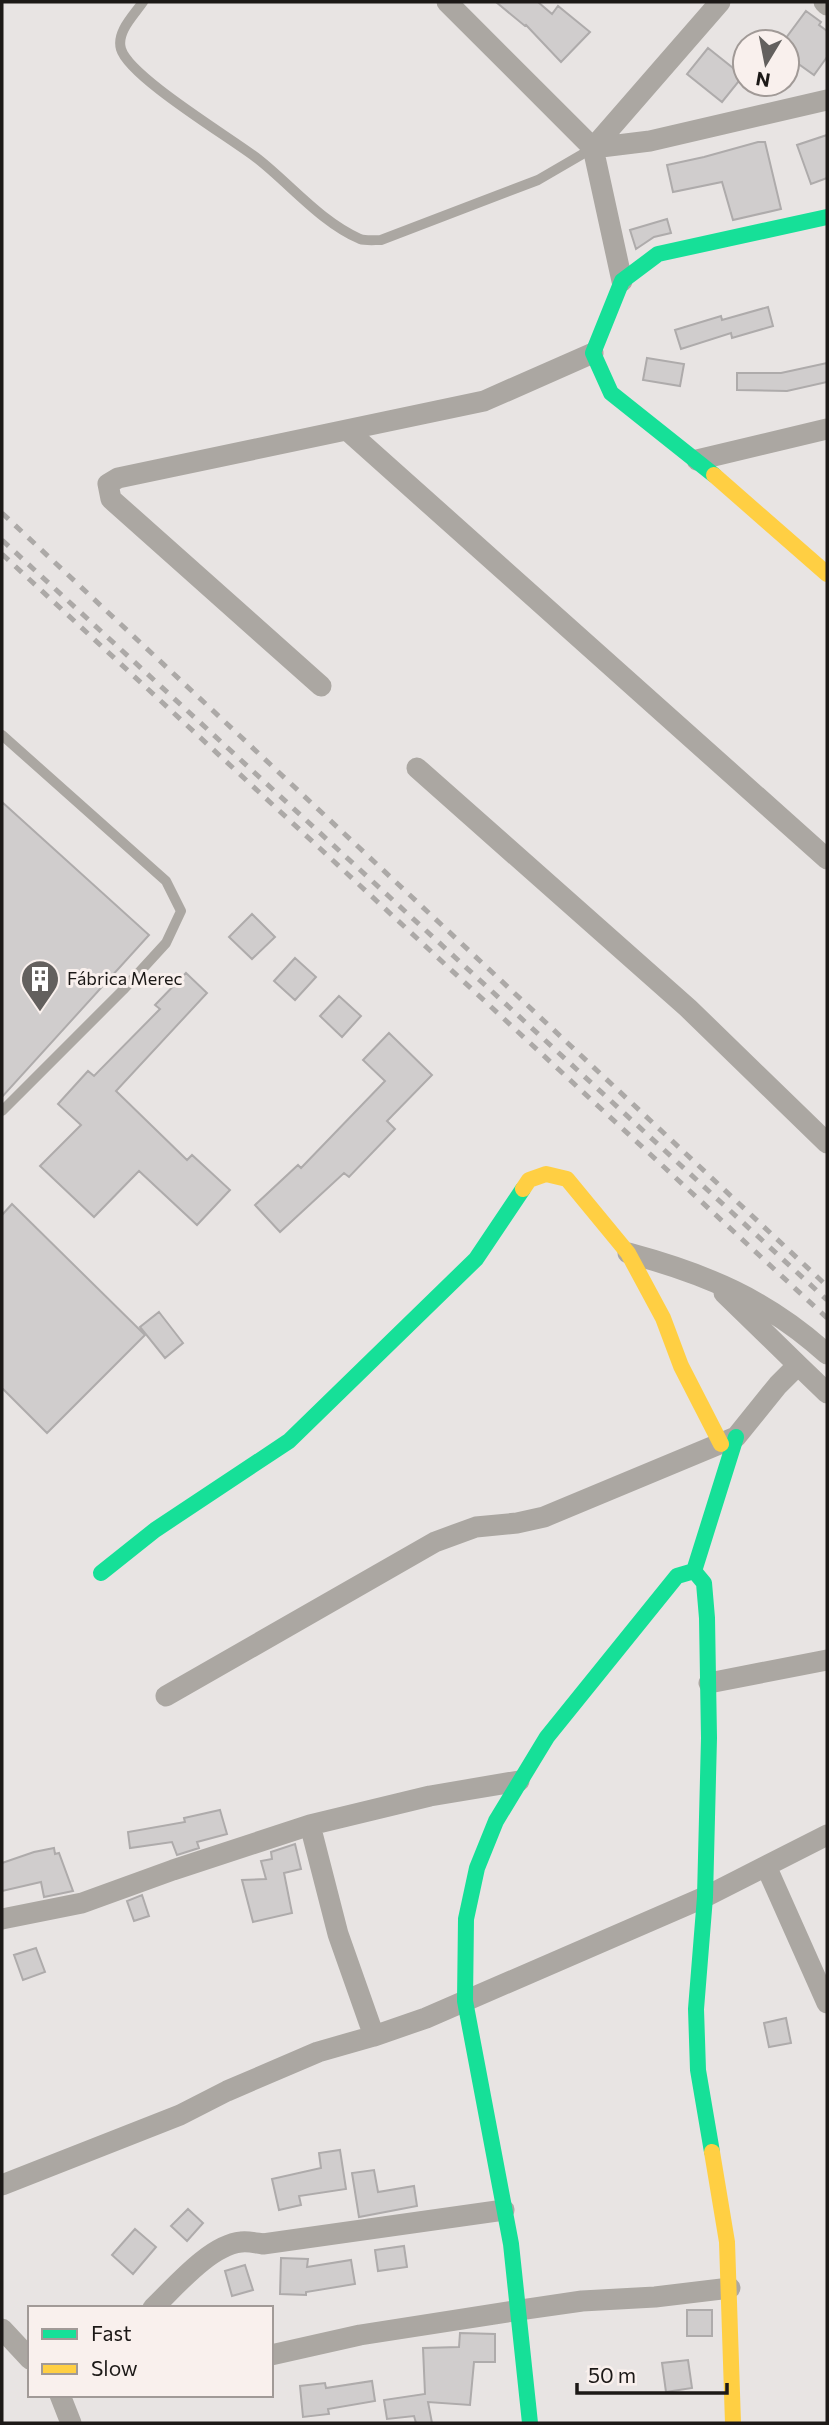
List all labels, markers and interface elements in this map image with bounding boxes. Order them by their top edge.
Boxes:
north arrow [731,28,801,98]
text: N [754,68,772,93]
building icon: Fábrica Merec [19,958,61,1013]
place label: Fábrica Merec [67,967,183,989]
legend [28,2306,273,2397]
text: Fast [91,2320,132,2345]
scale bar [577,2352,728,2396]
text: Slow [91,2355,138,2380]
text: 50 m [588,2362,636,2387]

